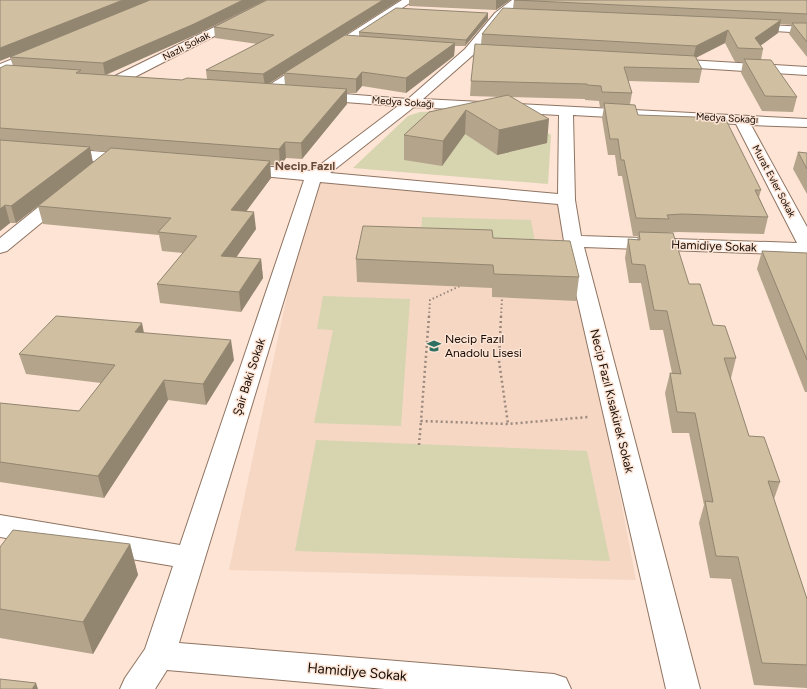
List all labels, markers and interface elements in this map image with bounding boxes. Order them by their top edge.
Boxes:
street label: Nazlı Sokak [160,28,212,63]
street label: Medya Sokağı [371,93,435,111]
street label: Medya Sokağı [695,110,759,126]
street label: Murat Evler Sokak [749,143,799,220]
district label: Necip Fazıl [275,159,335,173]
street label: Hamidiye Sokak [671,238,757,254]
street label: Necip Fazıl Kısakürek Sokak [587,328,637,475]
place label: Necip Fazıl Anadolu Lisesi [445,332,522,360]
street label: Şair Baki Sokak [230,336,268,417]
school or university icon: Necip Fazıl Anadolu Lisesi [426,338,442,354]
street label: Hamidiye Sokak [307,659,408,685]

